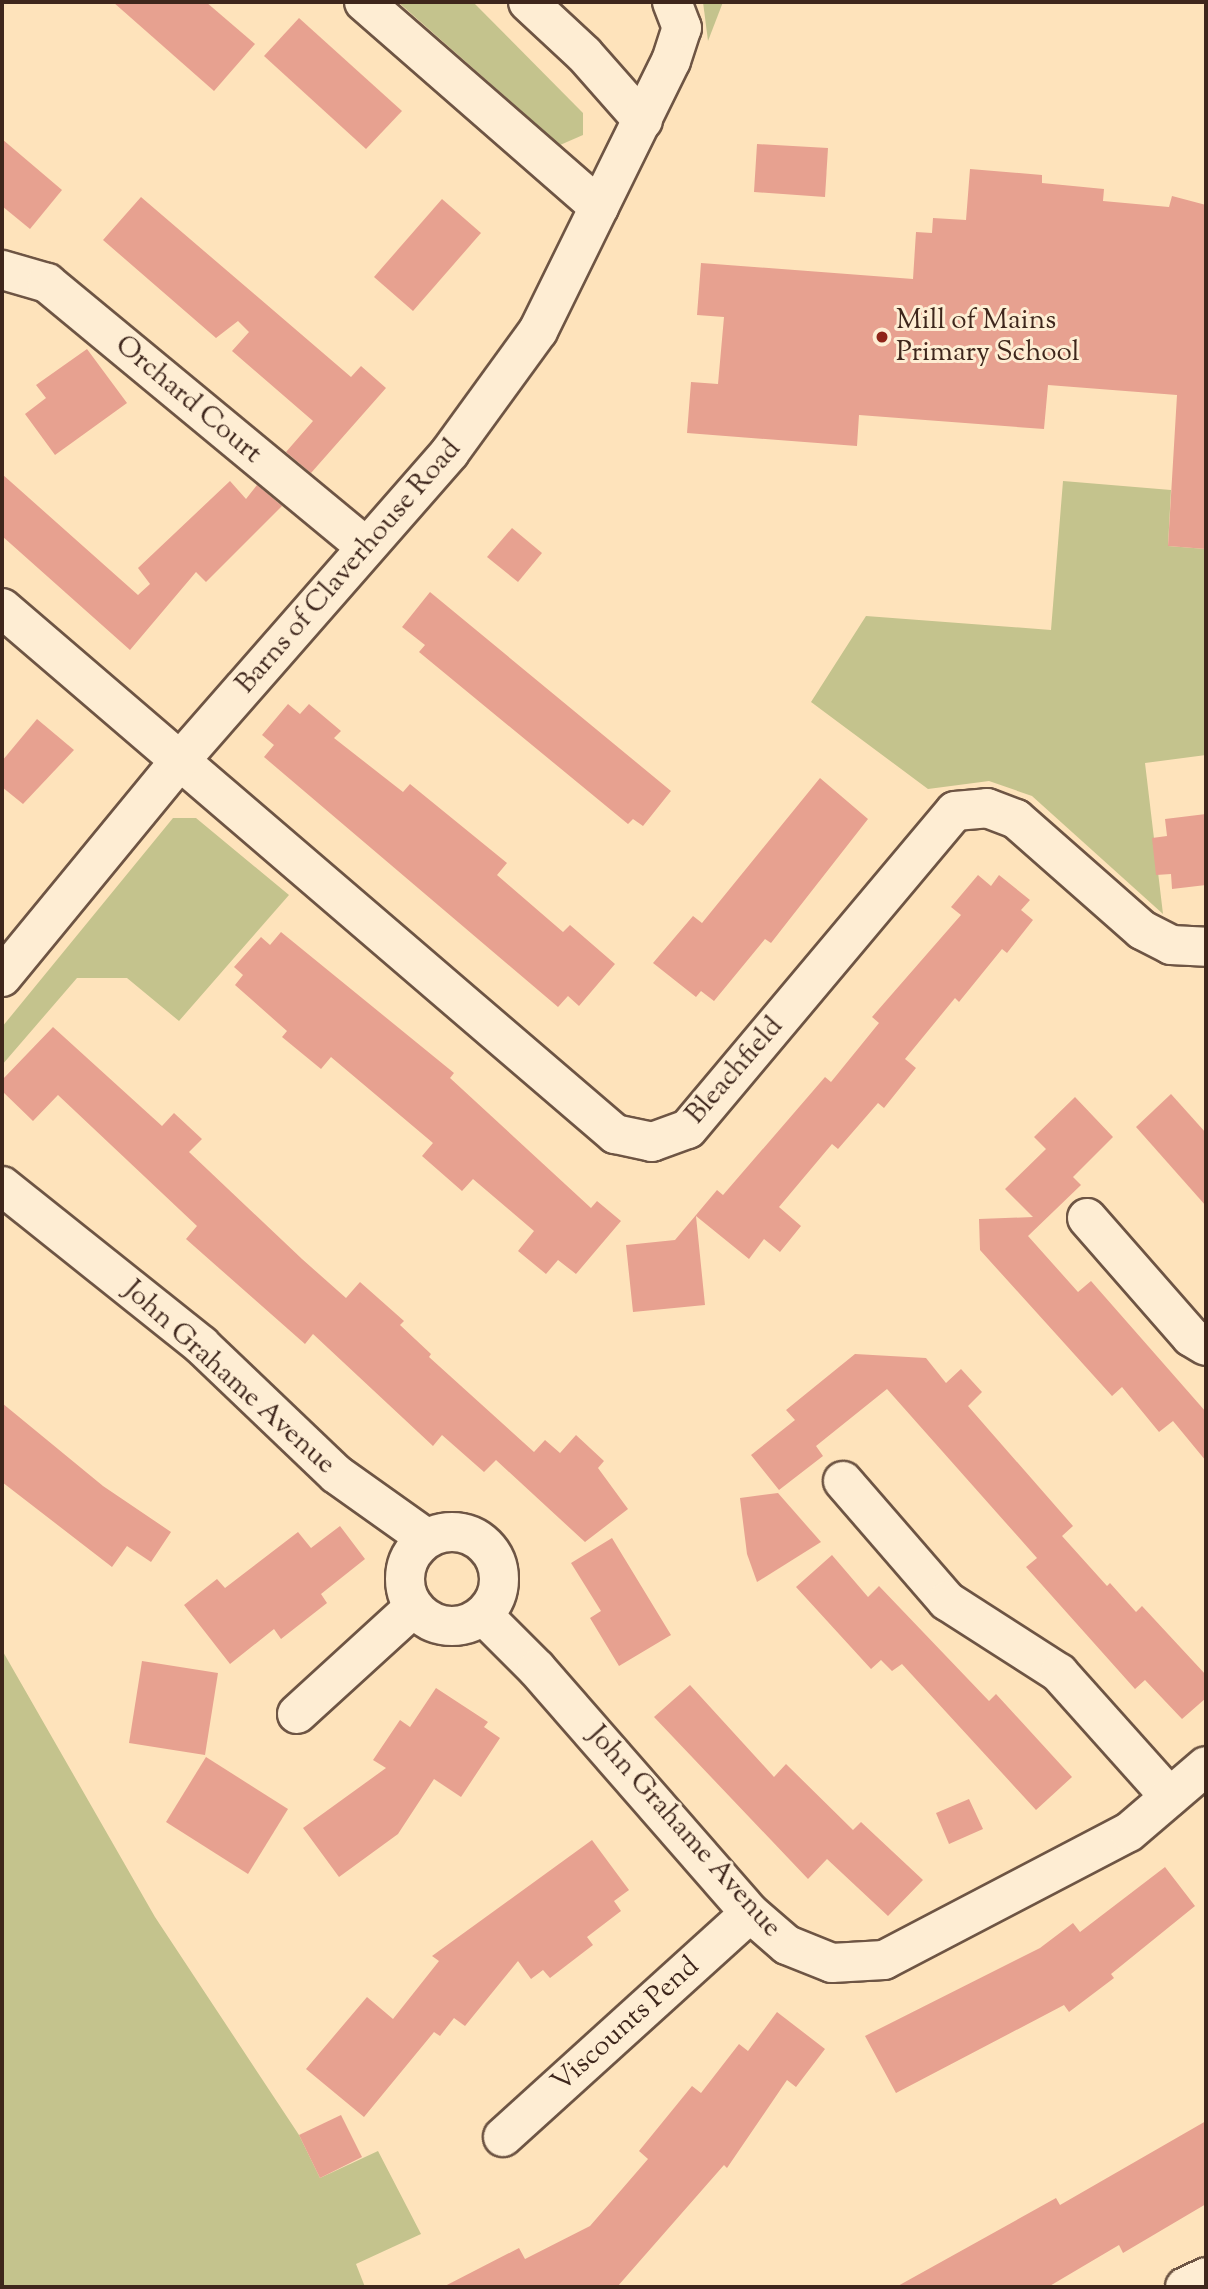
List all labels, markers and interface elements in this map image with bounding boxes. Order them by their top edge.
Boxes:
place label: Mill of Mains Primary School [896,304,1080,370]
street label: Orchard Court [108,329,268,471]
marker: Mill of Mains Primary School [874,329,890,345]
street label: Barns of Claverhouse Road [229,433,469,701]
street label: Bleachfield [679,1011,791,1131]
street label: John Grahame Avenue [116,1274,342,1482]
street label: John Grahame Avenue [580,1719,788,1945]
street label: Viscounts Pend [545,1950,707,2100]

